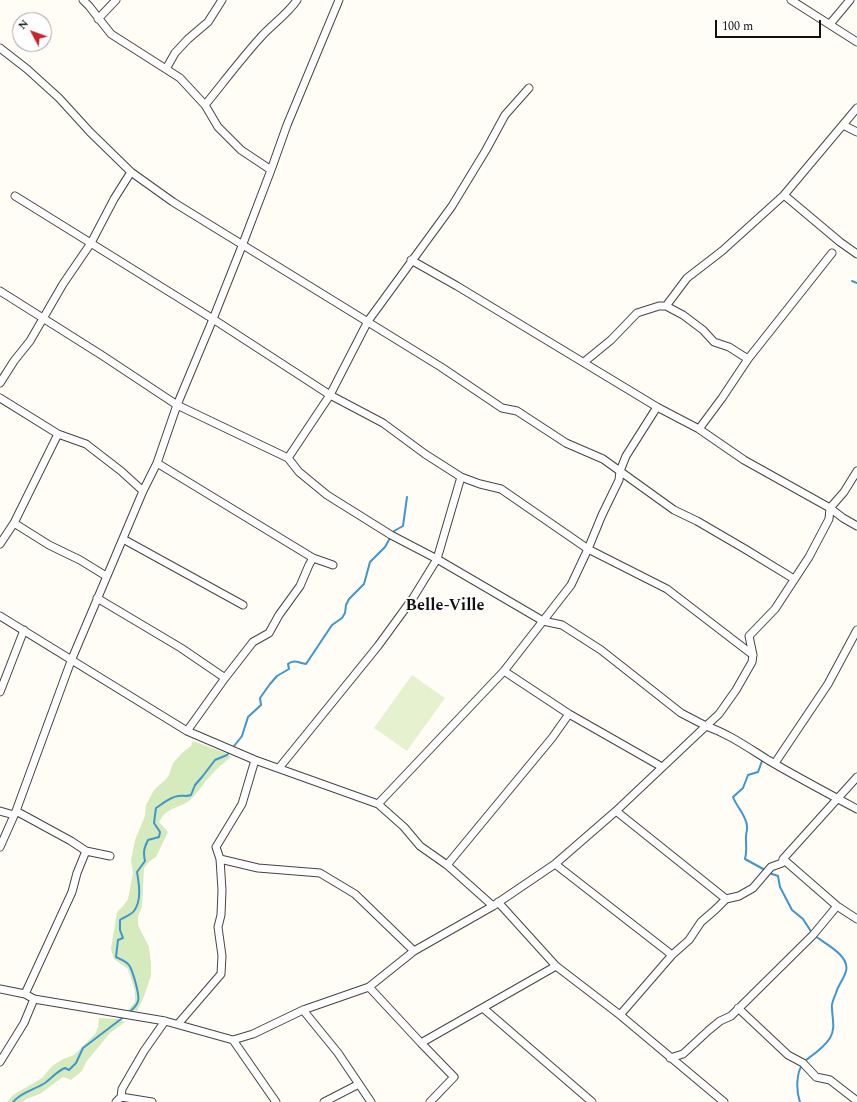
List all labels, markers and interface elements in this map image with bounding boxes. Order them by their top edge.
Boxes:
north arrow [12,12,52,52]
scale bar [717,12,823,38]
text: N [14,15,33,33]
text: 100 m [722,17,753,36]
district label: Belle-Ville [405,597,485,617]

